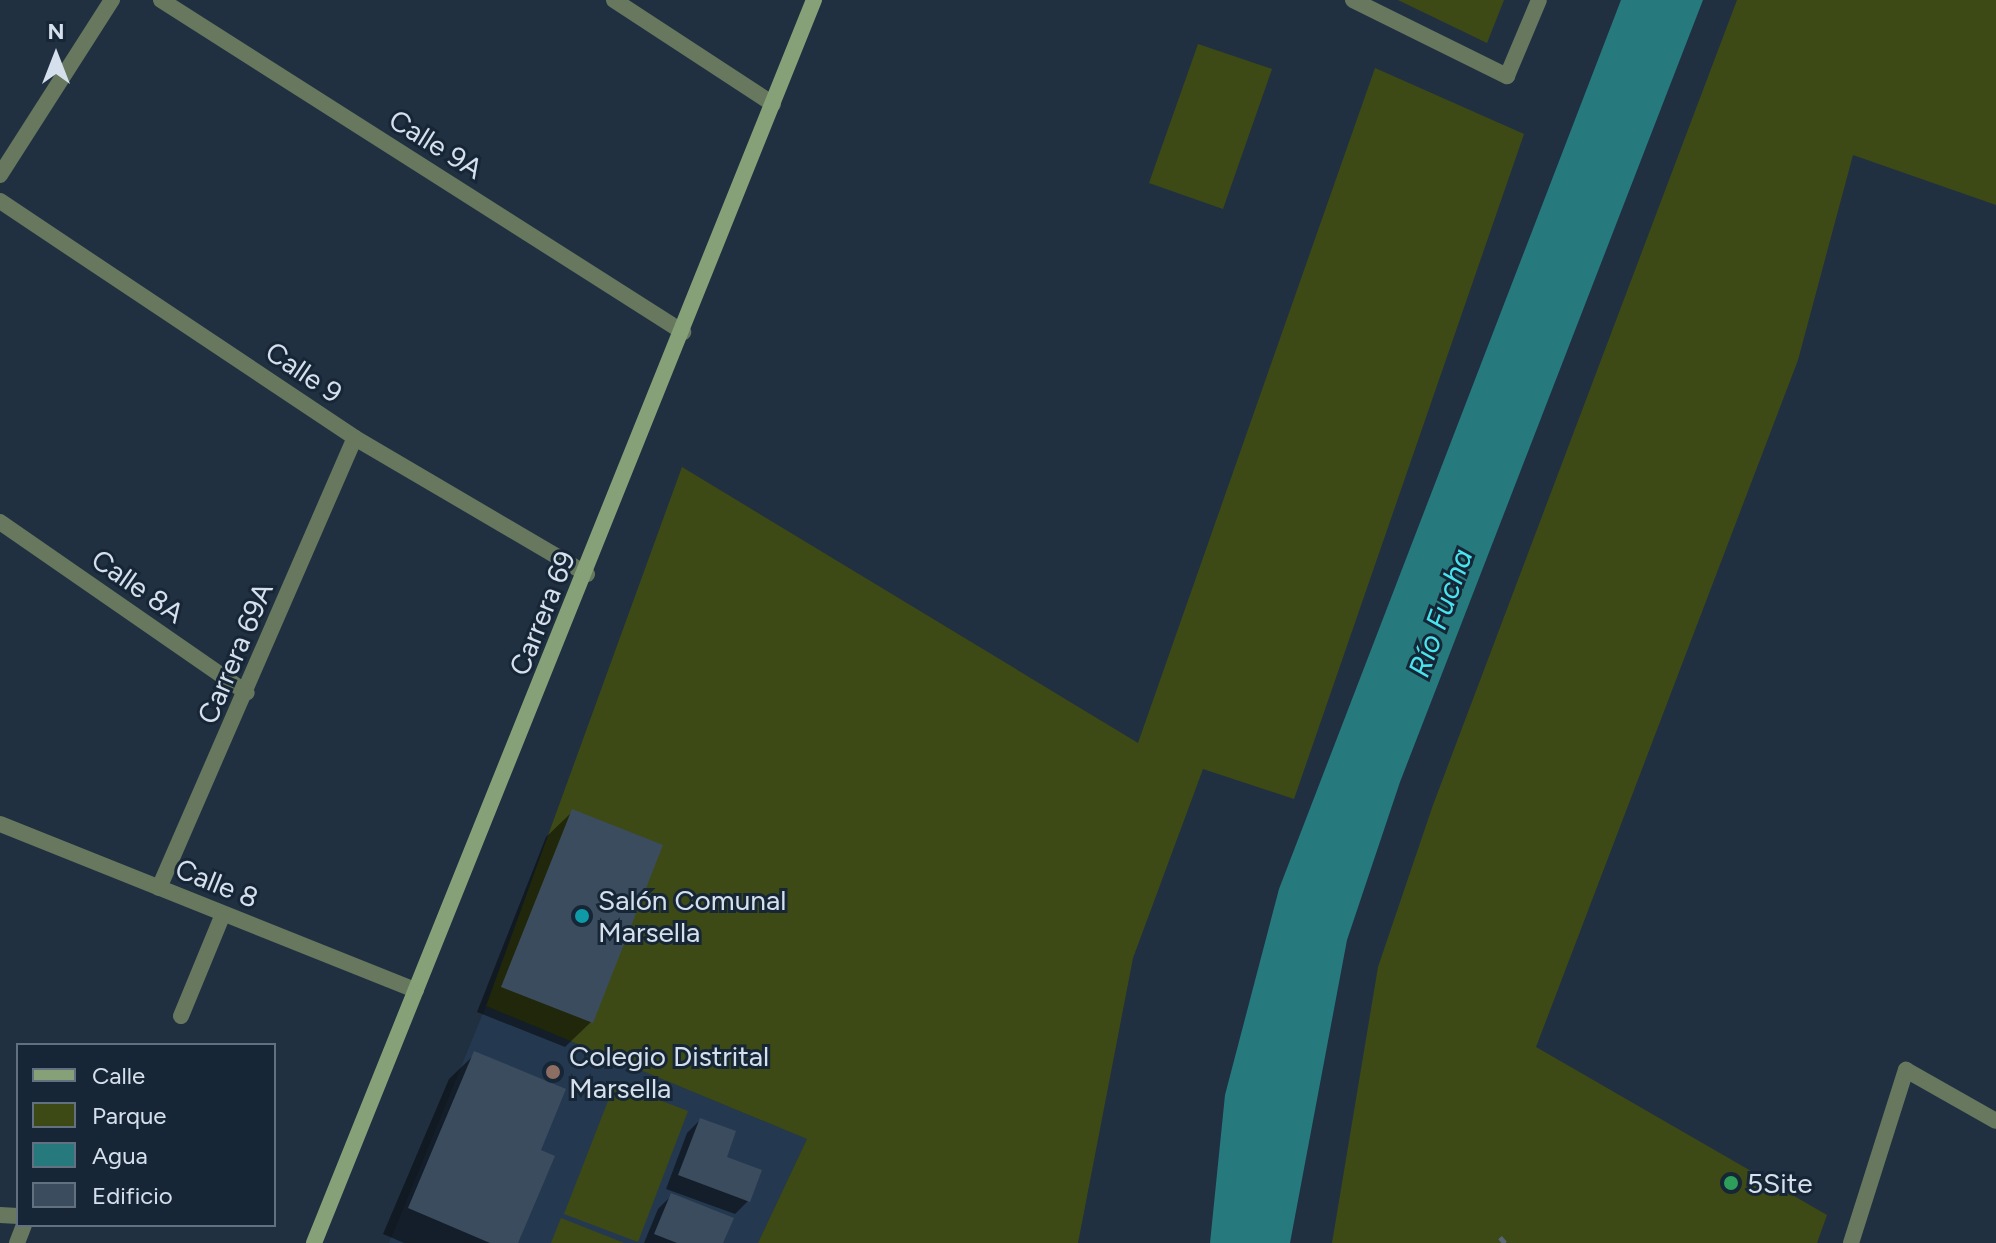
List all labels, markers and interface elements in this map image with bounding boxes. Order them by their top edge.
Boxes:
north arrow [16,16,96,96]
text: N [47,18,65,45]
street label: Calle 9A [383,102,489,186]
street label: Calle 9 [259,334,349,410]
street label: Calle 8A [85,542,191,630]
water label: Río Fucha [1401,544,1481,682]
street label: Carrera 69 [502,546,582,680]
street label: Carrera 69A [190,577,280,729]
street label: Calle 8 [171,851,263,915]
place label: Salón Comunal Marsella [598,883,786,949]
marker: Salón Comunal Marsella [573,907,591,925]
place label: Colegio Distrital Marsella [569,1039,769,1105]
legend [16,1043,276,1227]
text: Calle [92,1061,145,1090]
marker: Colegio Distrital Marsella [544,1063,562,1081]
text: Parque [92,1101,166,1130]
text: Agua [92,1141,148,1170]
place label: 5Site [1747,1166,1813,1200]
marker: 5Site [1722,1174,1740,1192]
text: Edificio [92,1181,173,1210]

